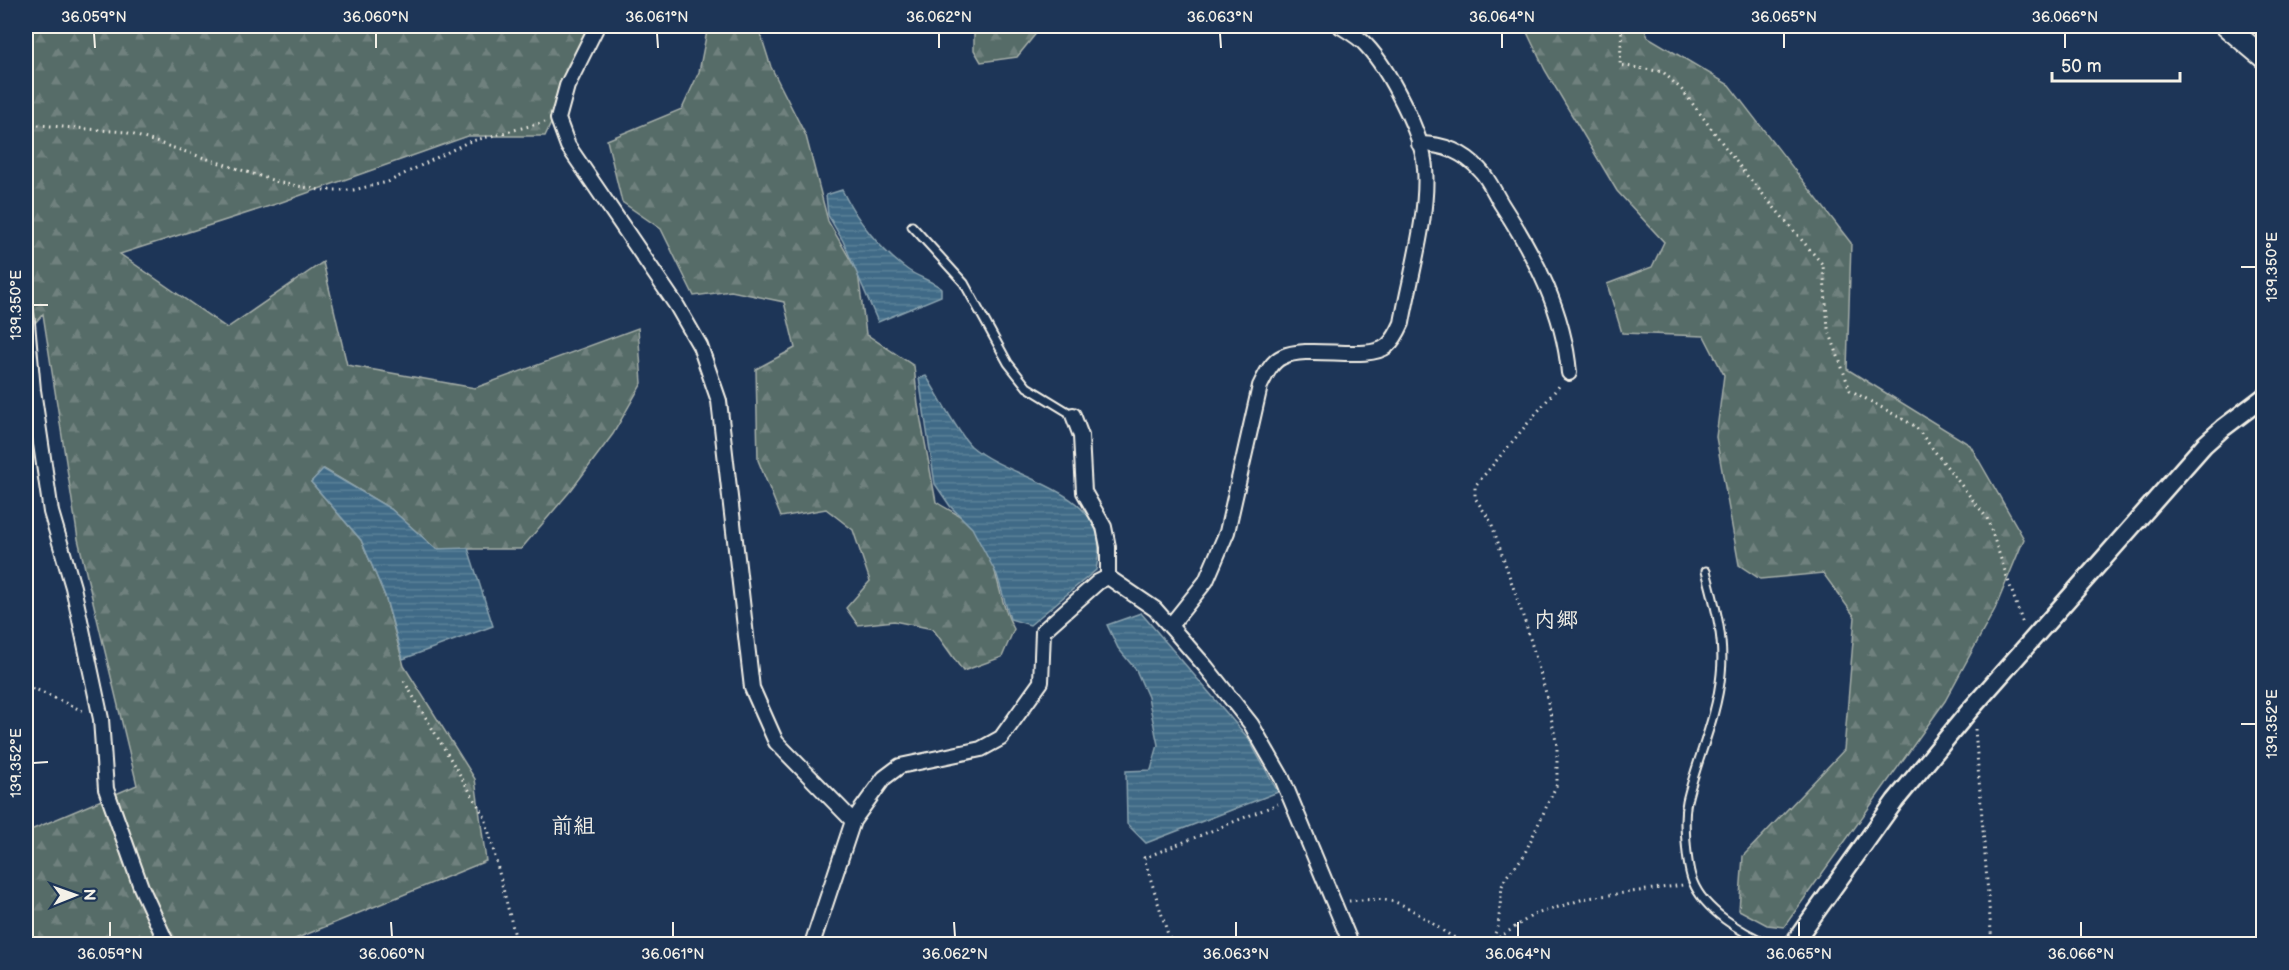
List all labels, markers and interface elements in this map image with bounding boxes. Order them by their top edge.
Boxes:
text: 36.059°N [61,8,127,27]
text: 36.060°N [343,8,409,27]
text: 36.061°N [625,8,689,27]
text: 36.062°N [906,8,972,27]
text: 36.063°N [1187,8,1253,27]
text: 36.064°N [1469,8,1535,27]
text: 36.065°N [1751,8,1817,27]
text: 36.066°N [2032,8,2098,27]
scale bar [2052,45,2180,83]
text: 50 m [2061,56,2102,77]
text: 139.350°E [2263,232,2282,302]
text: 139.350°E [7,270,26,340]
district label: 内郷 [1534,607,1578,634]
text: 139.352°E [2263,689,2282,759]
text: 139.352°E [7,728,26,798]
district label: 前組 [551,813,595,840]
north arrow [45,865,105,925]
text: N [79,889,98,901]
text: 36.059°N [77,945,143,964]
text: 36.060°N [359,945,425,964]
text: 36.061°N [641,945,705,964]
text: 36.062°N [922,945,988,964]
text: 36.063°N [1203,945,1269,964]
text: 36.064°N [1485,945,1551,964]
text: 36.065°N [1766,945,1832,964]
text: 36.066°N [2048,945,2114,964]

